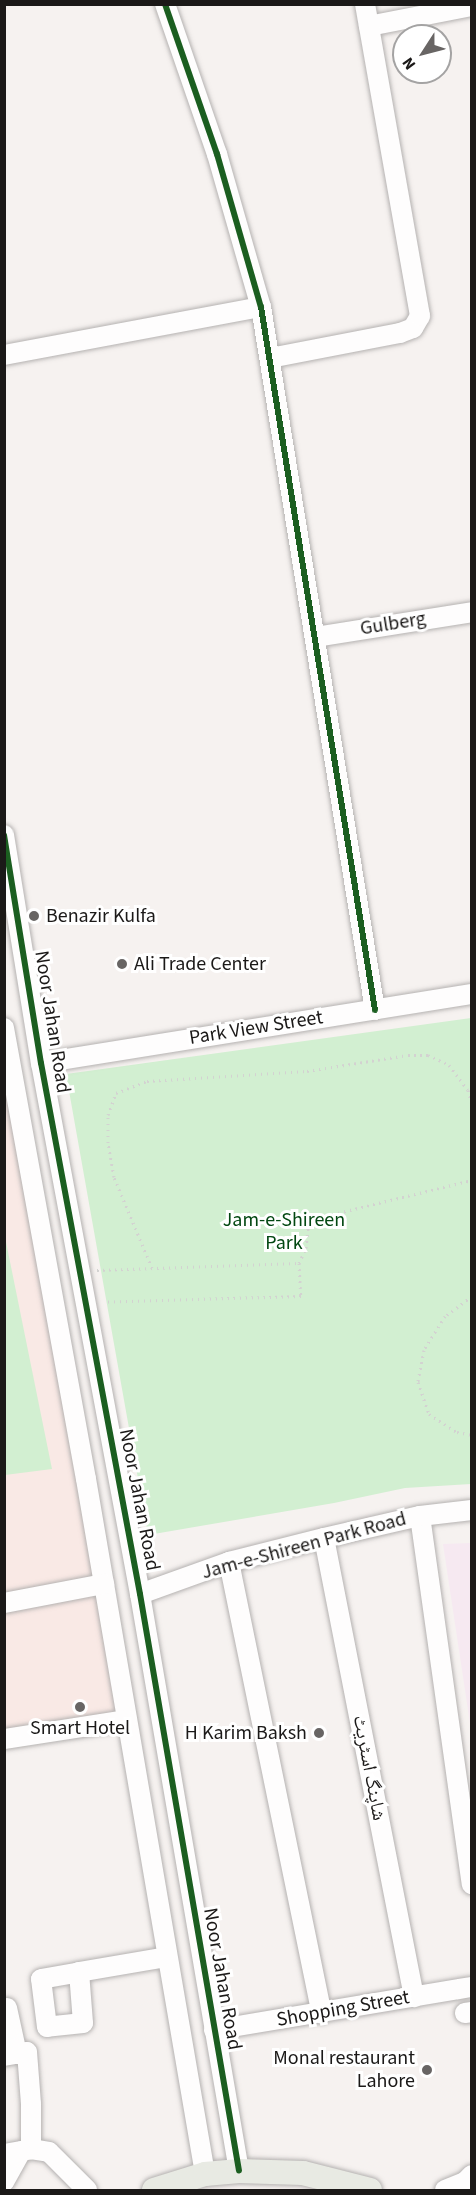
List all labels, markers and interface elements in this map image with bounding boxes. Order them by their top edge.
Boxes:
north arrow [392,24,452,84]
text: N [397,53,421,74]
street label: Gulberg [358,607,428,641]
place label: Benazir Kulfa [46,904,156,928]
marker: Benazir Kulfa [27,909,41,923]
street label: Noor Jahan Road [29,949,75,1095]
place label: Ali Trade Center [134,952,266,976]
marker: Ali Trade Center [115,957,129,971]
street label: Park View Street [187,1006,325,1050]
park label: Jam-e-Shireen Park [223,1209,345,1256]
street label: Noor Jahan Road [113,1427,165,1573]
street label: Jam-e-Shireen Park Road [199,1507,409,1585]
marker: Smart Hotel [73,1700,87,1714]
street label: شاپنگ اسٹریٹ [347,1713,391,1823]
place label: Smart Hotel [30,1716,130,1740]
place label: H Karim Baksh [185,1721,307,1745]
marker: H Karim Baksh [312,1726,326,1740]
street label: Noor Jahan Road [198,1906,246,2052]
street label: Shopping Street [275,1985,411,2033]
place label: Monal restaurant Lahore [273,2046,415,2093]
marker: Monal restaurant Lahore [420,2063,434,2077]

